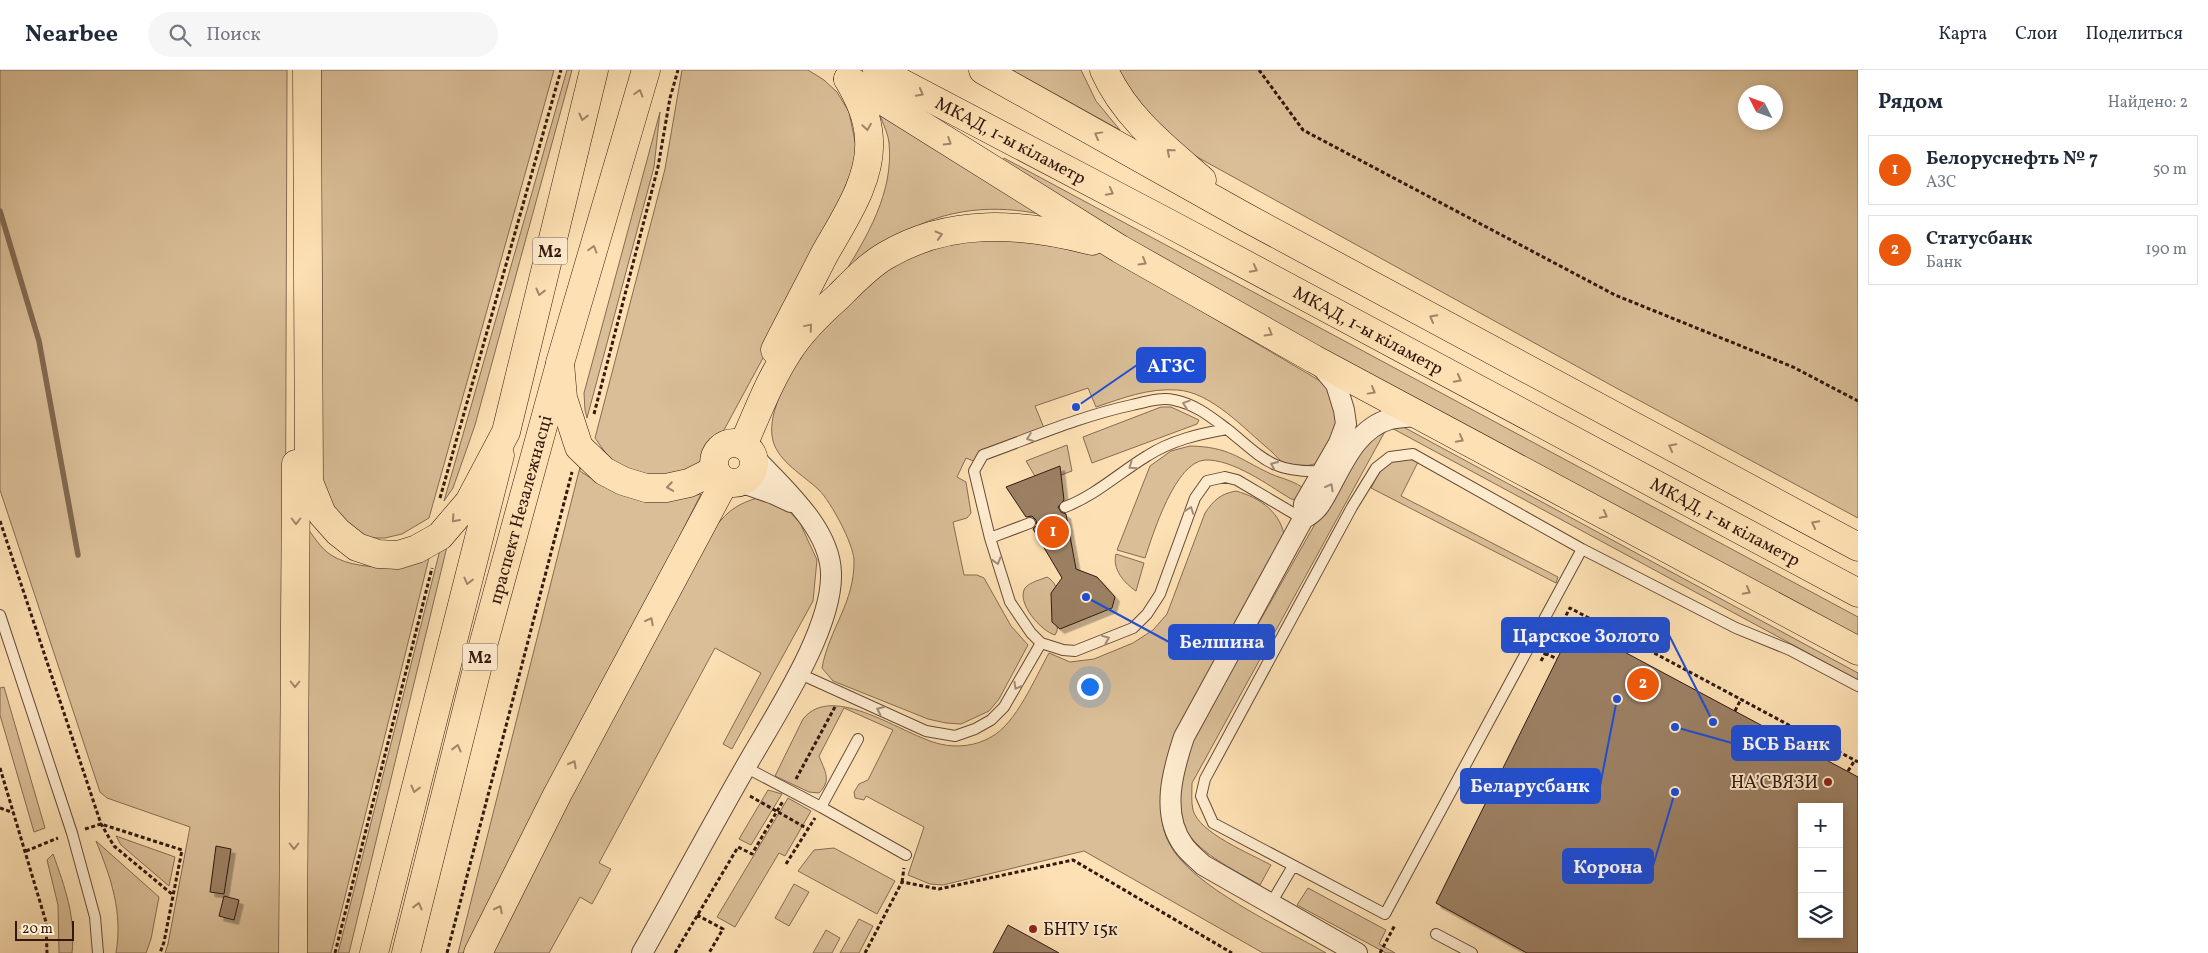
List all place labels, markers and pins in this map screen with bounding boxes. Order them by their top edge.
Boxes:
callout: АГЗС [1137,348,1205,382]
pin: 1 [1037,513,1069,551]
callout: Царское Золото [1502,618,1669,652]
callout: Белшина [1169,625,1274,659]
pin: 2 [1627,665,1659,703]
callout: БСБ Банк [1732,726,1840,760]
callout: Беларусбанк [1461,769,1600,803]
place label: НАʼСВЯЗИ [1731,771,1818,796]
marker: НАʼСВЯЗИ [1822,776,1834,788]
callout: Корона [1563,849,1653,883]
place label: БНТУ 15к [1043,918,1118,943]
marker: БНТУ 15к [1027,923,1039,935]

